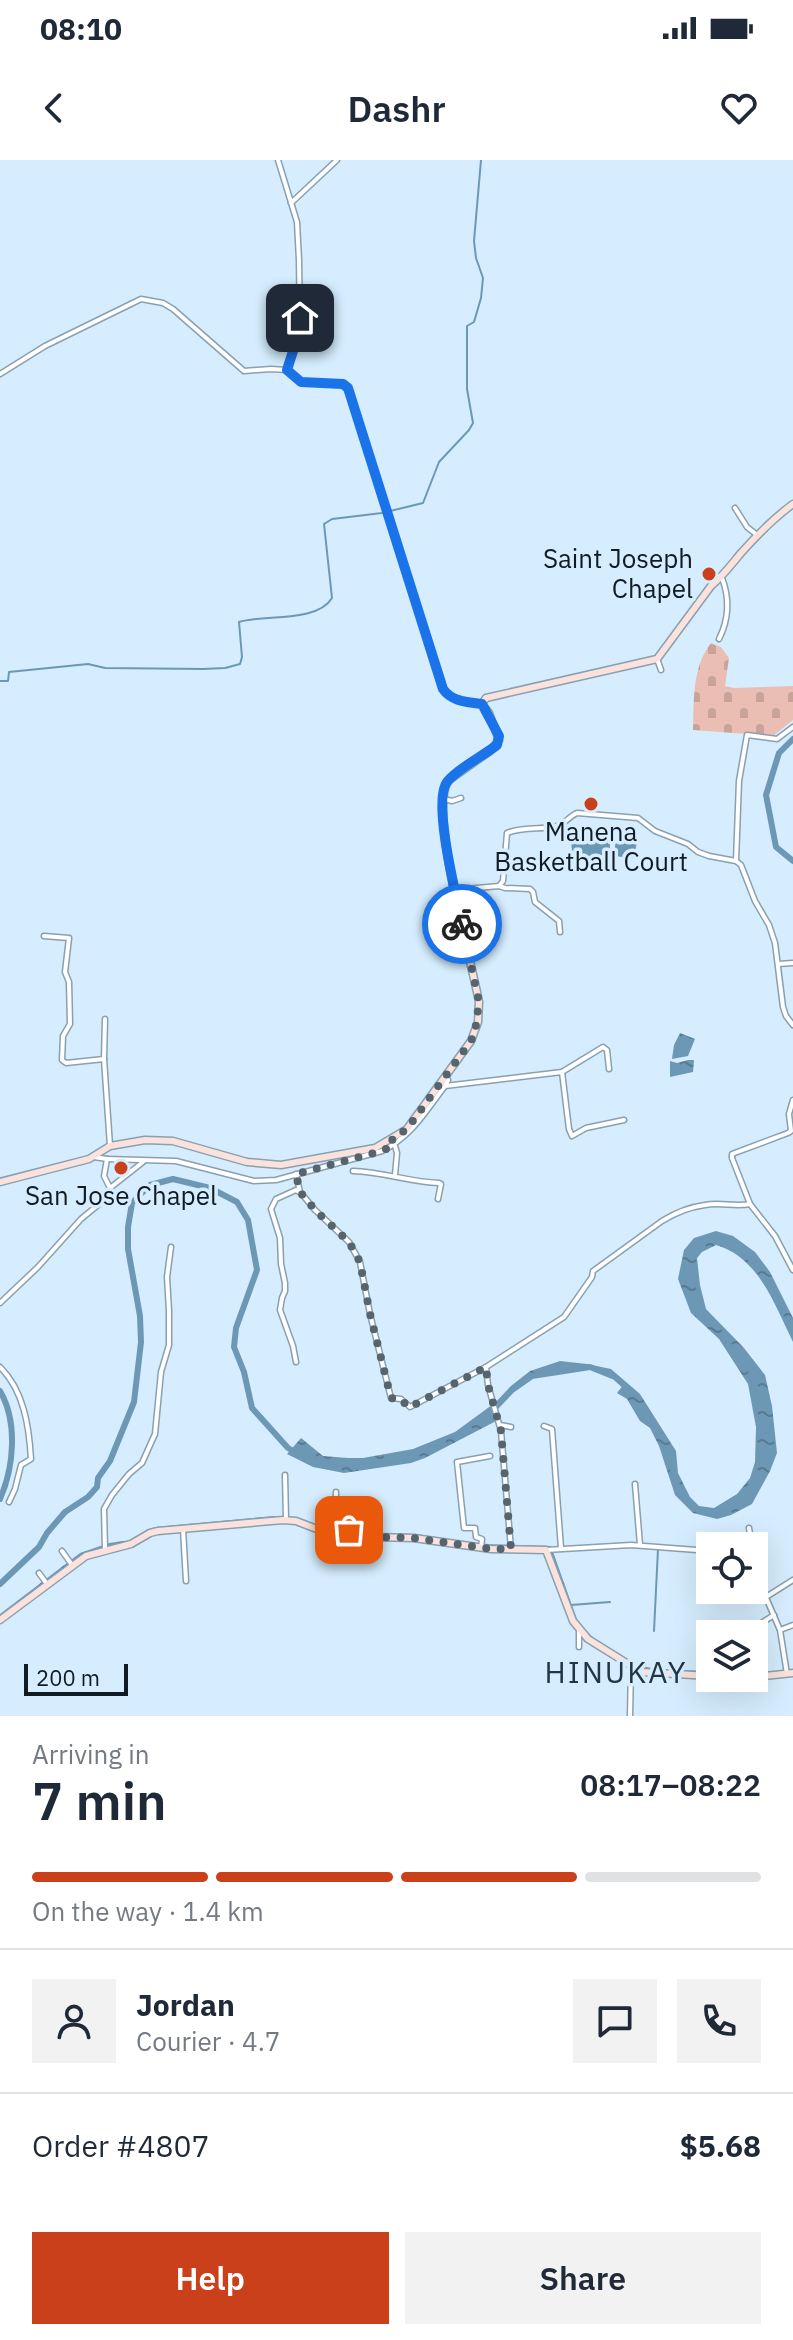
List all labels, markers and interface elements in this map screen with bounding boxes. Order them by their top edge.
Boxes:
text: 08:10 [40,9,122,48]
text: Dashr [347,85,446,132]
icon: back [32,86,76,130]
icon: heart [717,86,761,130]
pin [266,284,334,352]
icon: home [278,296,322,340]
place label: Saint Joseph Chapel [543,541,693,605]
marker: Saint Joseph Chapel [700,565,718,583]
marker: Manena Basketball Court [582,795,600,813]
place label: Manena Basketball Court [494,814,688,878]
courier [422,884,502,964]
icon: bike [440,902,484,946]
marker: San Jose Chapel [112,1159,130,1177]
place label: San Jose Chapel [25,1178,217,1212]
pin [315,1496,383,1564]
icon: bag [327,1508,371,1552]
map controls [696,1532,768,1692]
button: locate [696,1532,768,1604]
button: layers [696,1620,768,1692]
district label: HINUKAY [544,1652,688,1691]
scale bar [24,1660,128,1696]
text: 200 m [36,1663,100,1692]
text: Arriving in [32,1737,149,1771]
text: 08:17–08:22 [580,1765,761,1804]
text: 7 min [32,1767,167,1834]
text: On the way · 1.4 km [32,1894,264,1928]
button: person [32,1979,116,2063]
button: chat [573,1979,657,2063]
button: phone [677,1979,761,2063]
text: Jordan [136,1985,235,2024]
text: Courier · 4.7 [136,2024,280,2058]
text: Order #4807 [32,2126,209,2165]
text: $5.68 [680,2126,761,2165]
button: Help [32,2232,389,2324]
button: Share [405,2232,761,2324]

